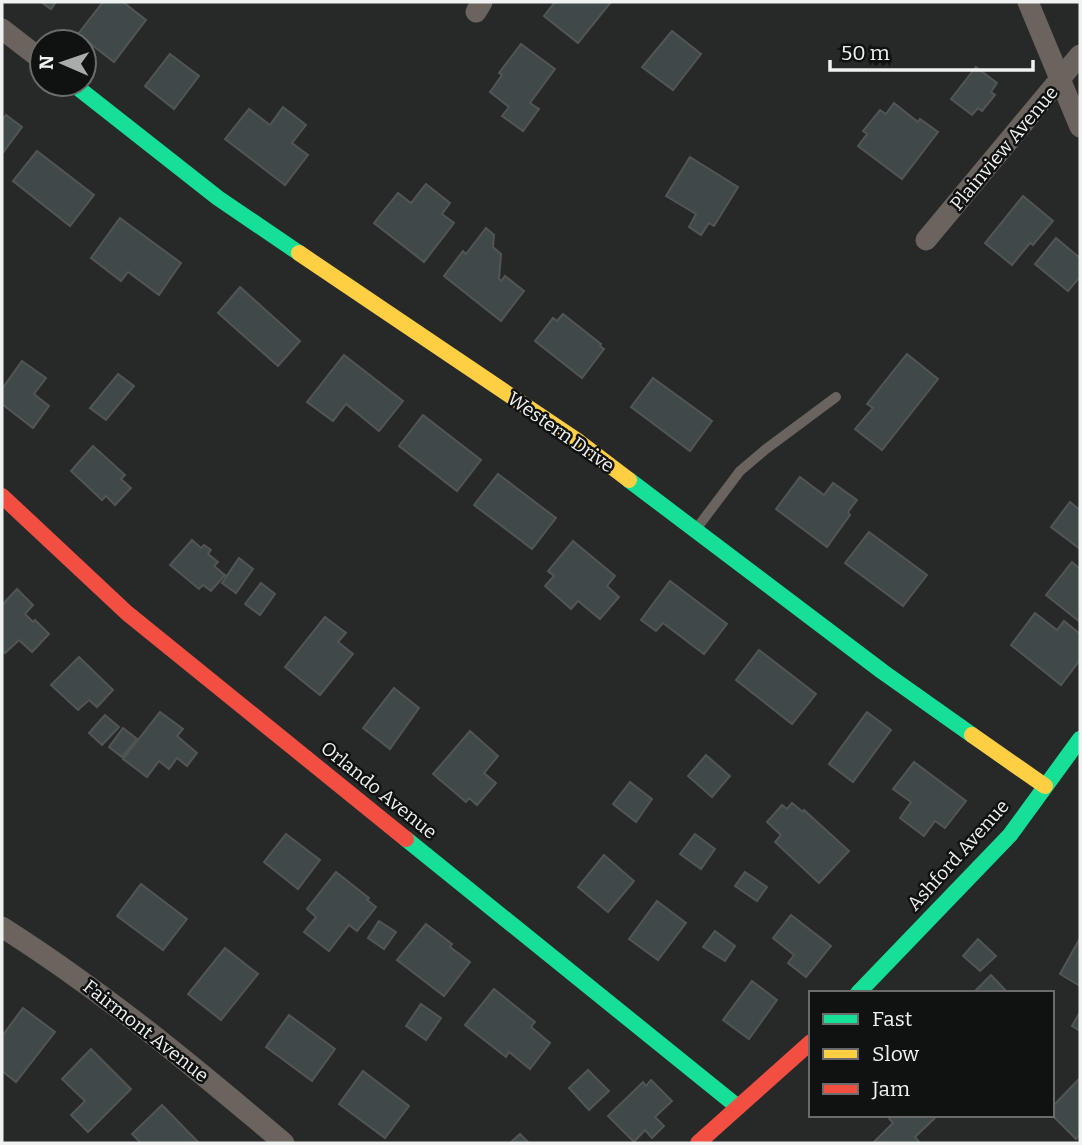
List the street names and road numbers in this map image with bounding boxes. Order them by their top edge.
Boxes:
street label: Plainview Avenue [945,81,1063,215]
street label: Western Drive [503,387,619,477]
street label: Orlando Avenue [316,736,442,844]
street label: Ashford Avenue [902,795,1014,915]
street label: Fairmont Avenue [79,975,213,1087]

